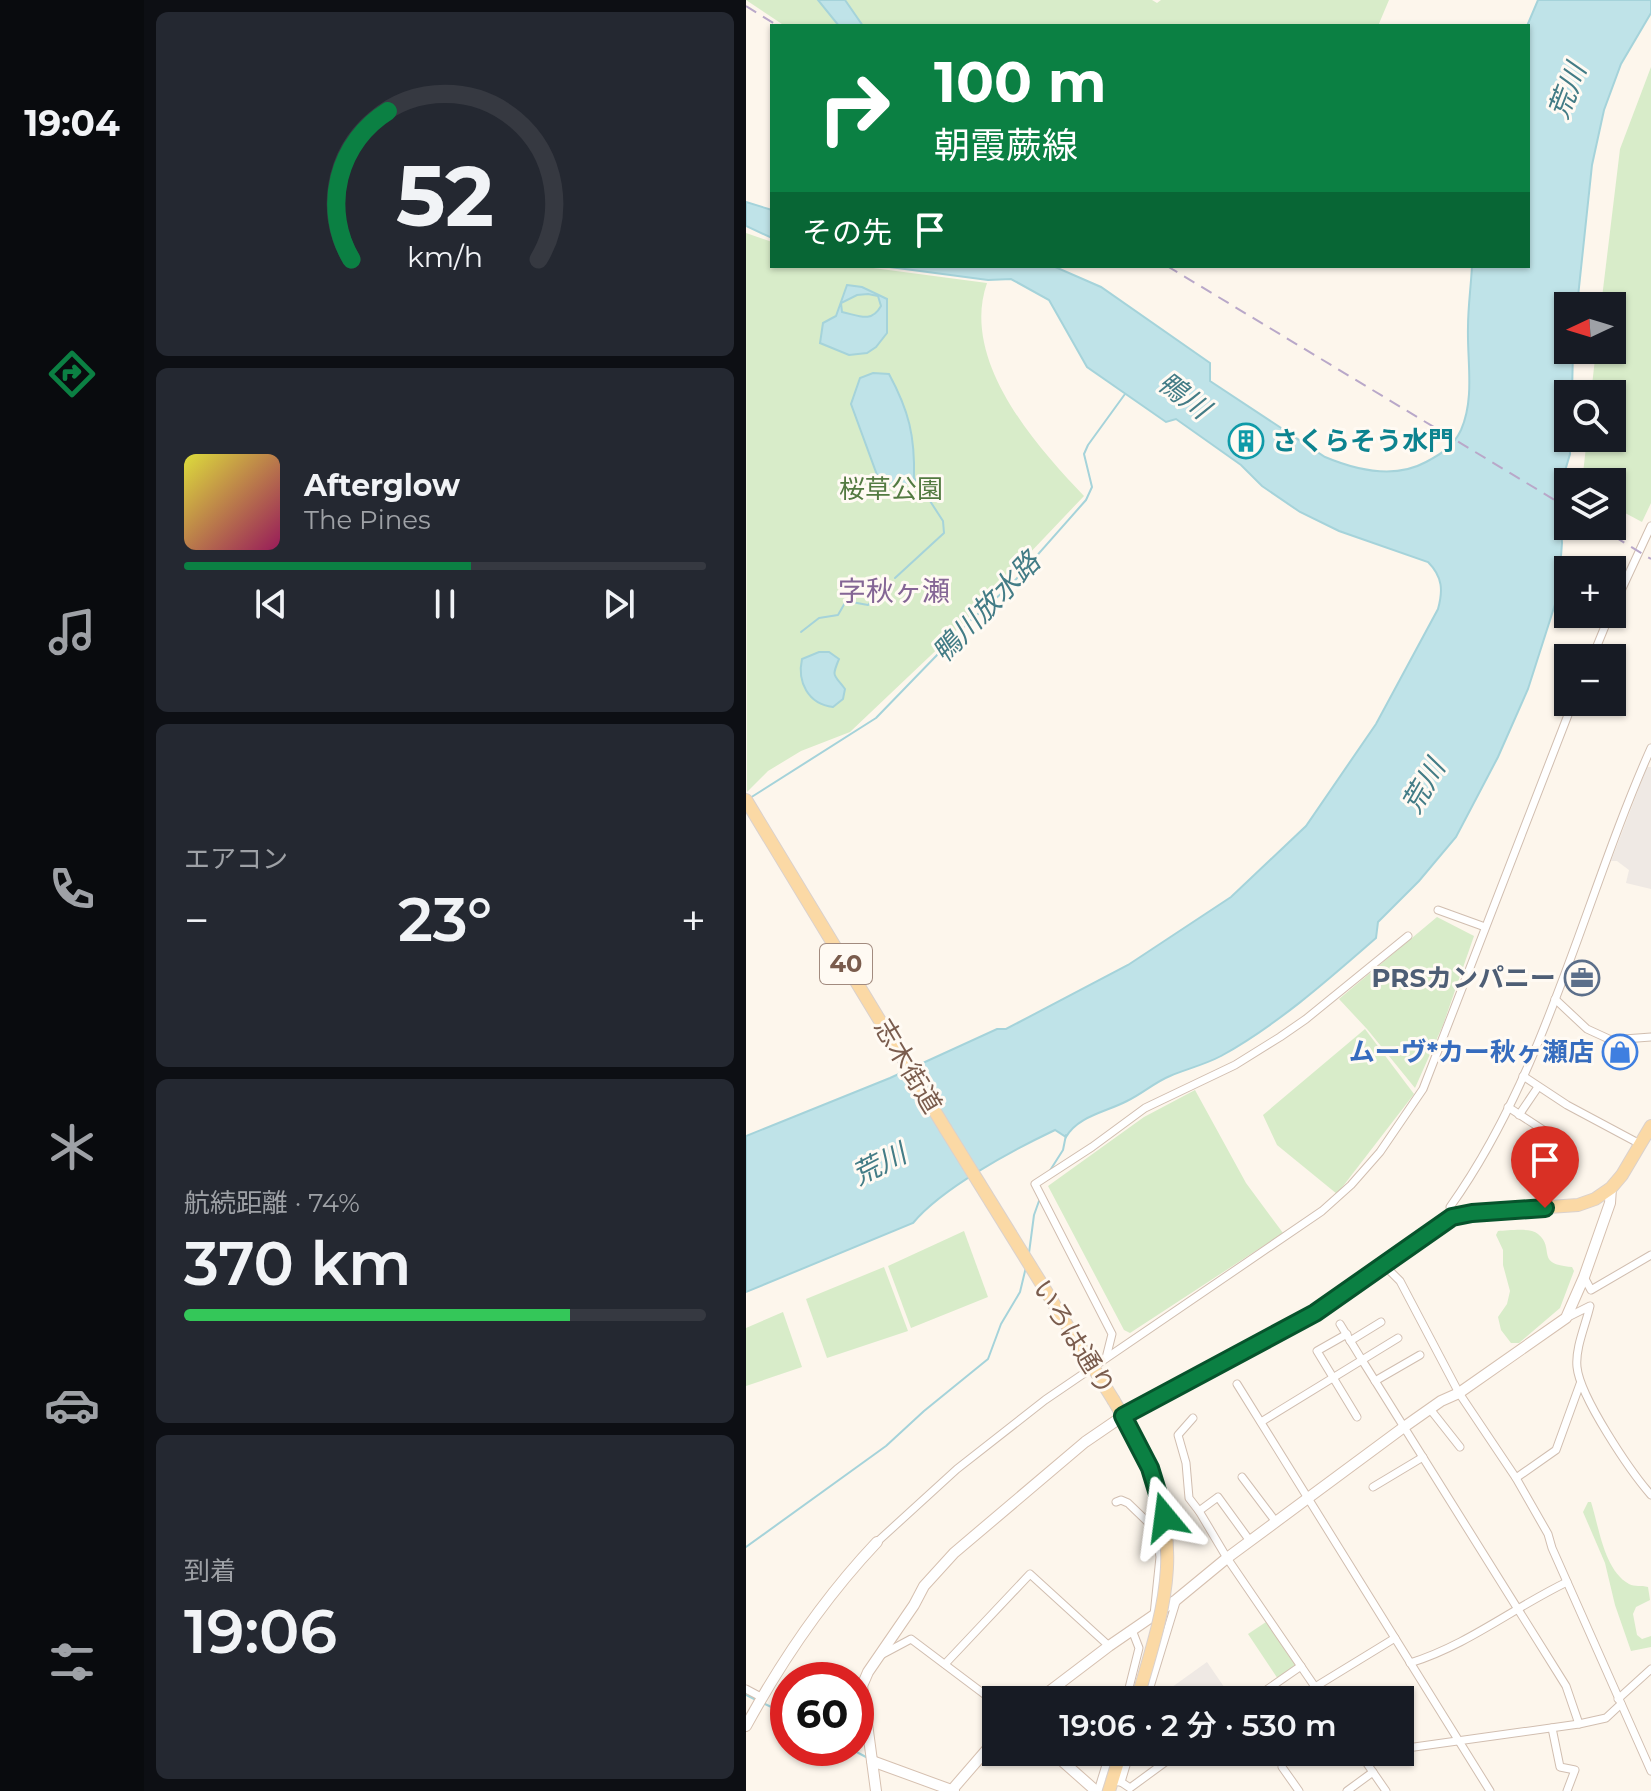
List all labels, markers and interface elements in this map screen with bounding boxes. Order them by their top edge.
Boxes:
text: 100 m [934,48,1107,116]
icon: right [802,56,906,160]
water label: 荒川 [1541,56,1594,123]
text: 19:04 [24,101,120,145]
text: 朝霞蕨線 [934,123,1078,167]
text: 52 [396,144,494,246]
icon: arrive [908,208,952,252]
text: その先 [802,214,892,251]
text: km/h [407,239,483,274]
north arrow [1554,292,1626,364]
map controls [1554,292,1626,716]
icon: directions [44,346,100,402]
water label: 鴨川 [1151,365,1219,427]
button: search [1554,380,1626,452]
building icon: さくらそう水門 [1227,422,1265,460]
place label: さくらそう水門 [1272,425,1454,457]
text: Afterglow [304,467,460,504]
button: layers [1554,468,1626,540]
park label: 桜草公園 [839,473,943,505]
text: The Pines [304,504,431,536]
water label: 鴨川放水路 [925,543,1048,669]
button: + [1554,556,1626,628]
district label: 字秋ヶ瀬 [838,574,950,608]
icon: previous [249,582,293,626]
icon: pause [423,582,467,626]
icon: next [597,582,641,626]
icon: music [44,604,100,660]
button: − [1554,644,1626,716]
water label: 荒川 [1394,751,1453,819]
text: エアコン [184,843,288,875]
icon: phone [44,861,100,917]
text: 23° [398,883,492,956]
text: − [184,893,209,947]
text: + [681,893,706,947]
road number: 40 [820,944,872,984]
office icon: PRSカンパニー [1563,959,1601,997]
place label: PRSカンパニー [1372,962,1556,994]
street label: 志木街道 [867,1013,949,1119]
shop icon: ムーヴ*カー秋ヶ瀬店 [1601,1033,1639,1071]
place label: ムーヴ*カー秋ヶ瀬店 [1349,1036,1594,1068]
icon: climate [44,1119,100,1175]
pin [1511,1126,1579,1208]
water label: 荒川 [846,1135,914,1192]
icon: arrive [1523,1138,1567,1182]
text: 航続距離 · 74% [184,1187,360,1219]
text: 370 km [184,1227,412,1300]
street label: いろは通り [1026,1273,1122,1401]
icon: car [44,1377,100,1433]
position arrow [1123,1475,1207,1559]
text: 到着 [184,1555,236,1587]
text: 19:06 [184,1595,337,1668]
icon: filters [44,1634,100,1690]
speed limit sign: 60 [770,1662,874,1766]
text: 19:06 · 2 分 · 530 m [1059,1707,1337,1744]

